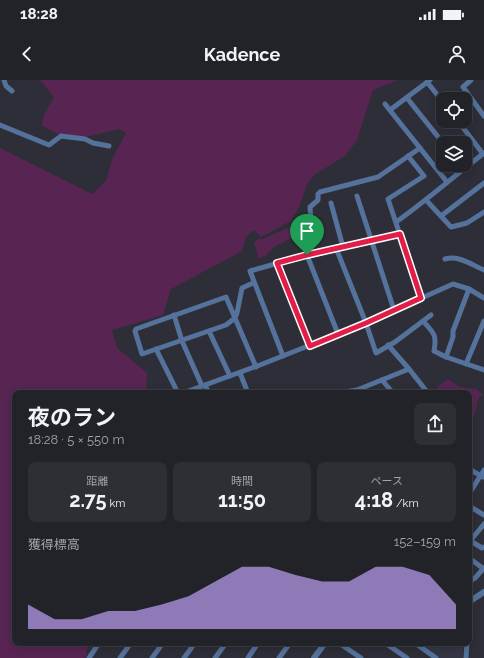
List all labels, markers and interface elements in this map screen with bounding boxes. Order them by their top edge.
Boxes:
text: 18:28 [20,5,58,23]
icon: back [16,43,38,65]
icon: person [446,43,468,65]
text: Kadence [204,44,280,65]
map controls [436,92,472,172]
button: locate [436,92,472,128]
button: layers [436,136,472,172]
pin [290,214,324,255]
icon: arrive [296,220,318,242]
button: share [414,403,456,445]
text: 夜のラン [28,404,116,430]
text: 18:28 · 5 × 550 m [28,432,124,447]
text: 距離 [86,475,108,488]
text: 時間 [231,475,253,488]
text: ペース [370,475,403,488]
text: 2.75 [69,488,107,512]
text: 11:50 [218,488,266,512]
text: 4:18 [355,488,393,512]
text: km [107,497,125,510]
text: /km [393,497,419,510]
text: 152–159 m [394,534,456,549]
text: 獲得標高 [28,537,80,552]

